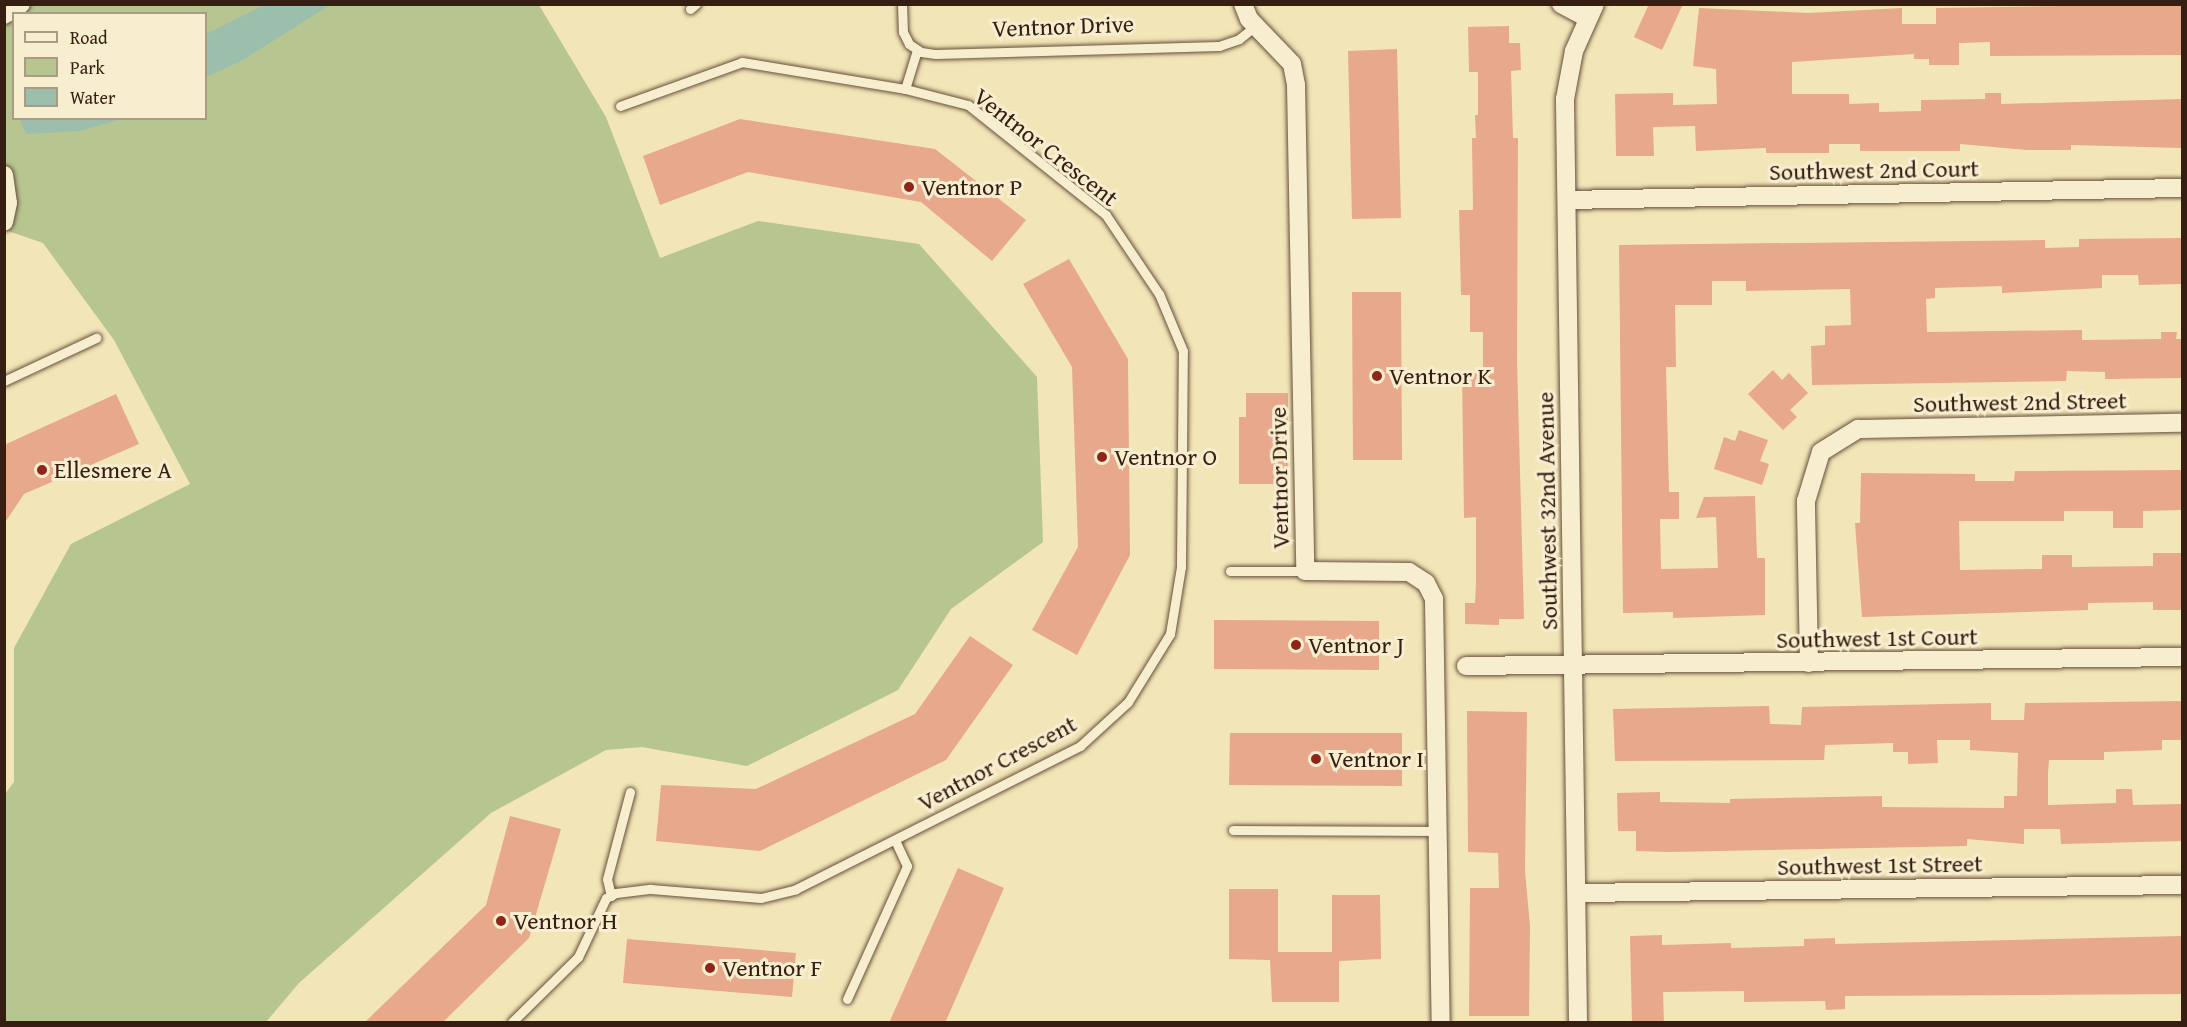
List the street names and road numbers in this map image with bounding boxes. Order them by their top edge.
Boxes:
street label: Ventnor Drive [991,9,1135,43]
street label: Ventnor Crescent [968,82,1124,212]
street label: Southwest 2nd Court [1769,154,1979,186]
street label: Southwest 2nd Street [1913,386,2127,418]
street label: Southwest 32nd Avenue [1531,392,1563,630]
street label: Ventnor Drive [1263,407,1295,549]
street label: Southwest 1st Court [1776,622,1978,654]
street label: Ventnor Crescent [913,709,1081,817]
street label: Southwest 1st Street [1777,849,1983,881]

